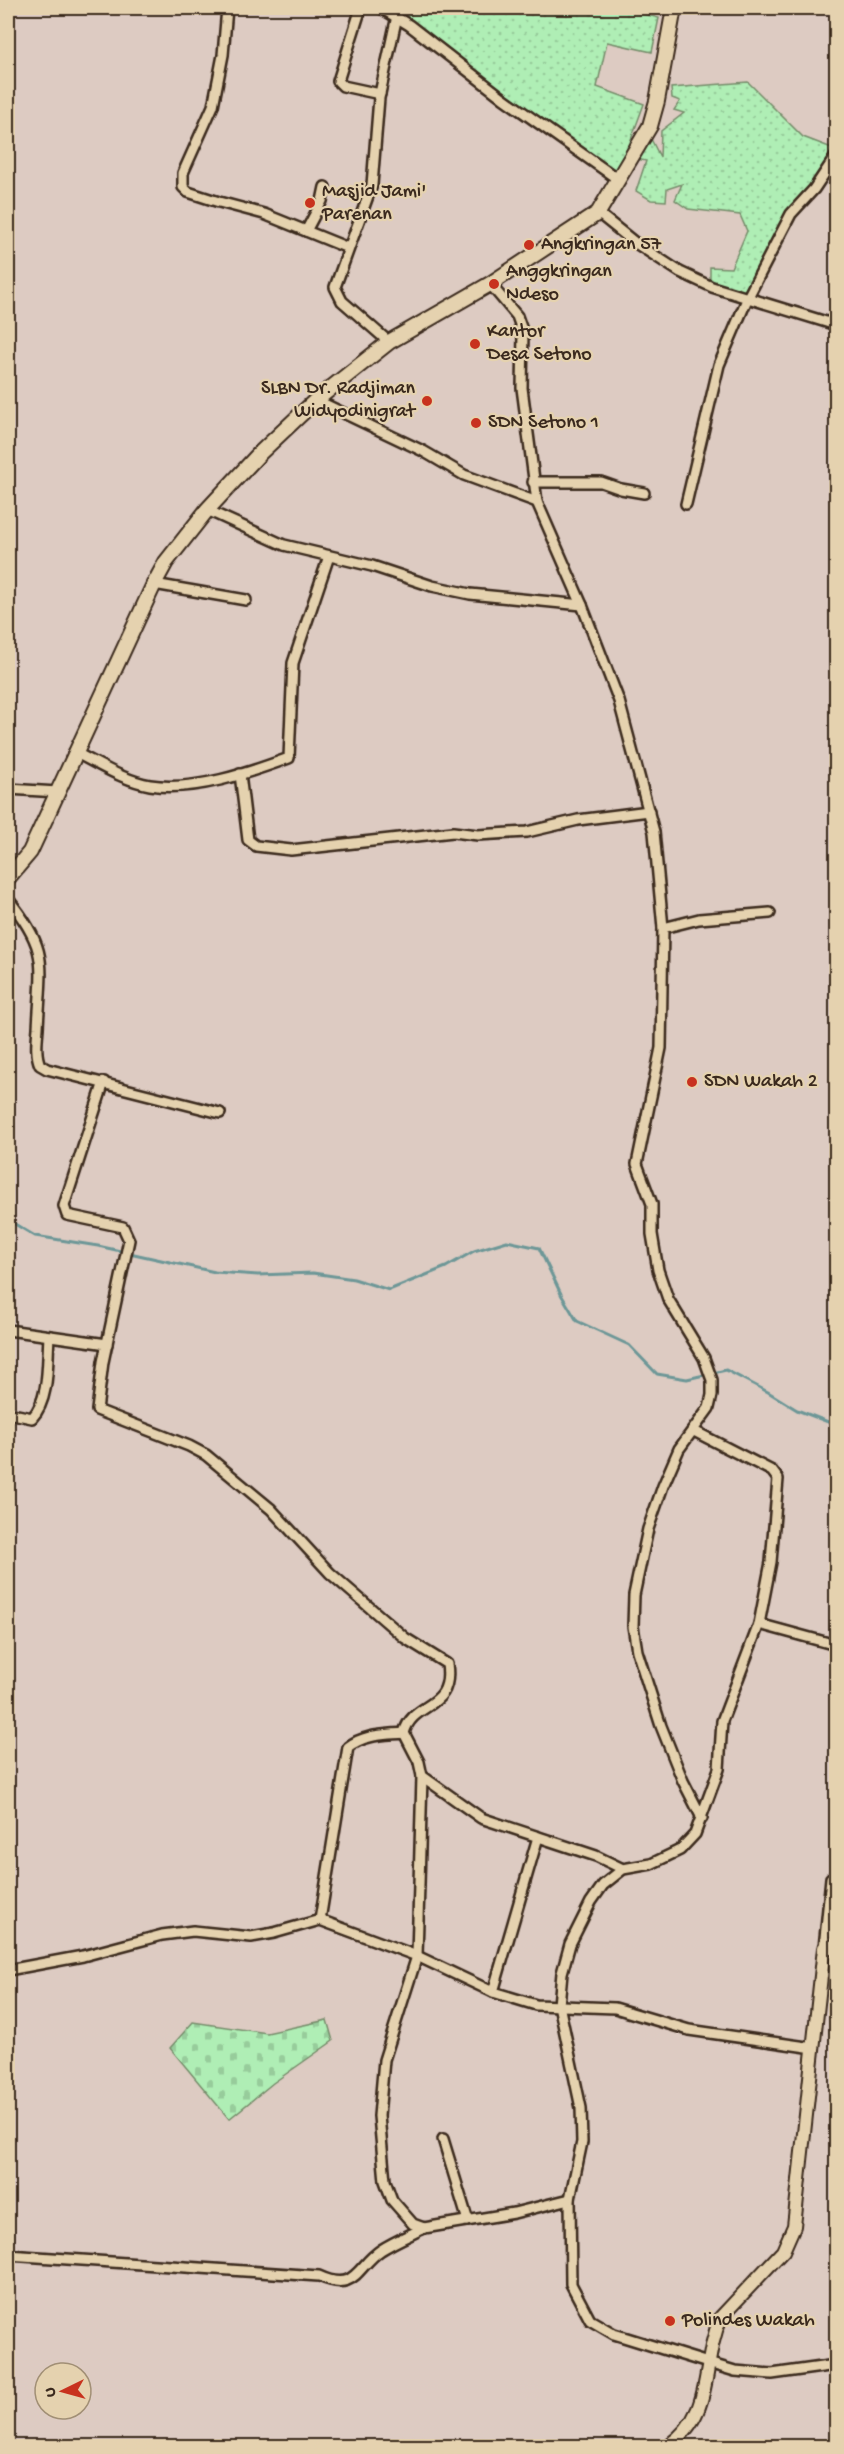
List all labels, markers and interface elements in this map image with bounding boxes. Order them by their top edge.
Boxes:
place label: Masjid Jami' Parenan [321,181,426,227]
marker: Masjid Jami' Parenan [303,196,317,210]
place label: Angkringan 57 [541,234,662,257]
marker: Angkringan 57 [522,238,536,252]
place label: Anggkringan Ndeso [506,261,612,307]
marker: Anggkringan Ndeso [487,277,501,291]
place label: Kantor Desa Setono [485,321,592,367]
marker: Kantor Desa Setono [468,337,482,351]
place label: SLBN Dr. Radjiman Widyodinigrat [261,378,417,424]
marker: SLBN Dr. Radjiman Widyodinigrat [420,394,434,408]
place label: SDN Setono 1 [488,412,599,435]
marker: SDN Setono 1 [469,416,483,430]
place label: SDN Wakah 2 [704,1071,818,1094]
marker: SDN Wakah 2 [685,1075,699,1089]
place label: Polindes Wakah [681,2310,815,2333]
marker: Polindes Wakah [663,2314,677,2328]
north arrow [33,2361,93,2421]
text: U [42,2386,61,2397]

